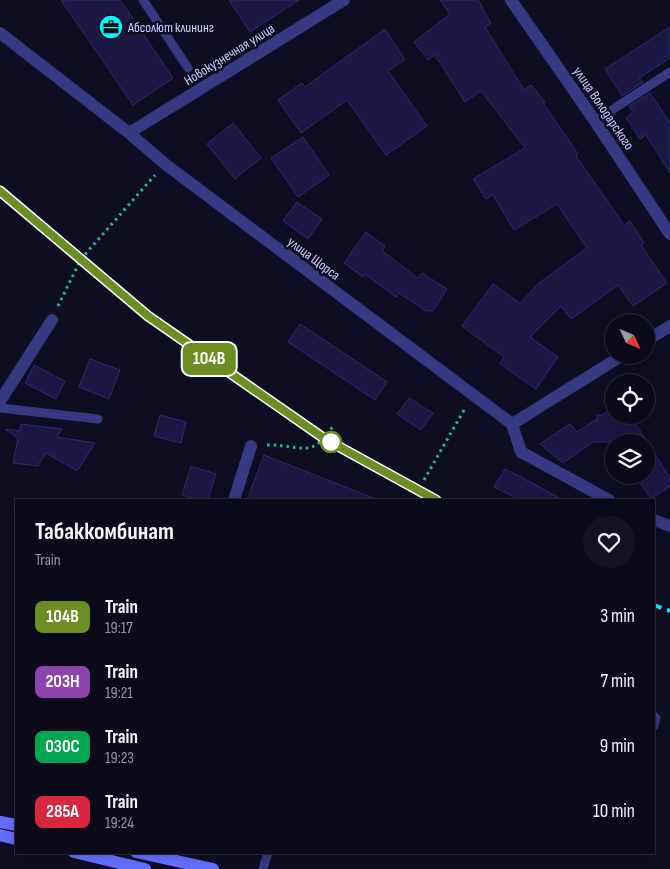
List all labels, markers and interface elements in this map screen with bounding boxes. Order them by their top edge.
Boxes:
office icon: Абсолют клининг [98,14,124,40]
place label: Абсолют клининг [127,19,214,36]
street label: Новокузнечная улица [181,20,278,89]
street label: улица Володарского [569,63,638,153]
street label: улица Щорса [284,233,343,284]
north arrow [605,314,655,364]
map controls [605,314,655,484]
line badge: 104В [174,343,244,375]
text: 104В [193,348,225,369]
button: locate [605,374,655,424]
unlabelled marker [320,431,342,453]
button: layers [605,434,655,484]
button: heart [583,516,635,568]
text: Табаккомбинат [35,517,174,546]
text: Train [35,551,61,570]
text: Train [105,596,138,619]
text: 3 min [600,605,635,628]
text: 104В [46,606,79,627]
text: 19:17 [105,619,133,638]
text: Train [105,661,138,684]
text: 7 min [601,670,635,693]
text: 203Н [45,671,80,692]
text: 19:21 [105,684,133,703]
text: Train [105,726,138,749]
text: 9 min [600,735,635,758]
text: 030C [45,736,80,757]
text: 19:23 [105,749,134,768]
text: Train [105,791,138,814]
text: 10 min [593,800,635,823]
text: 285А [46,801,79,822]
text: 19:24 [105,814,134,833]

